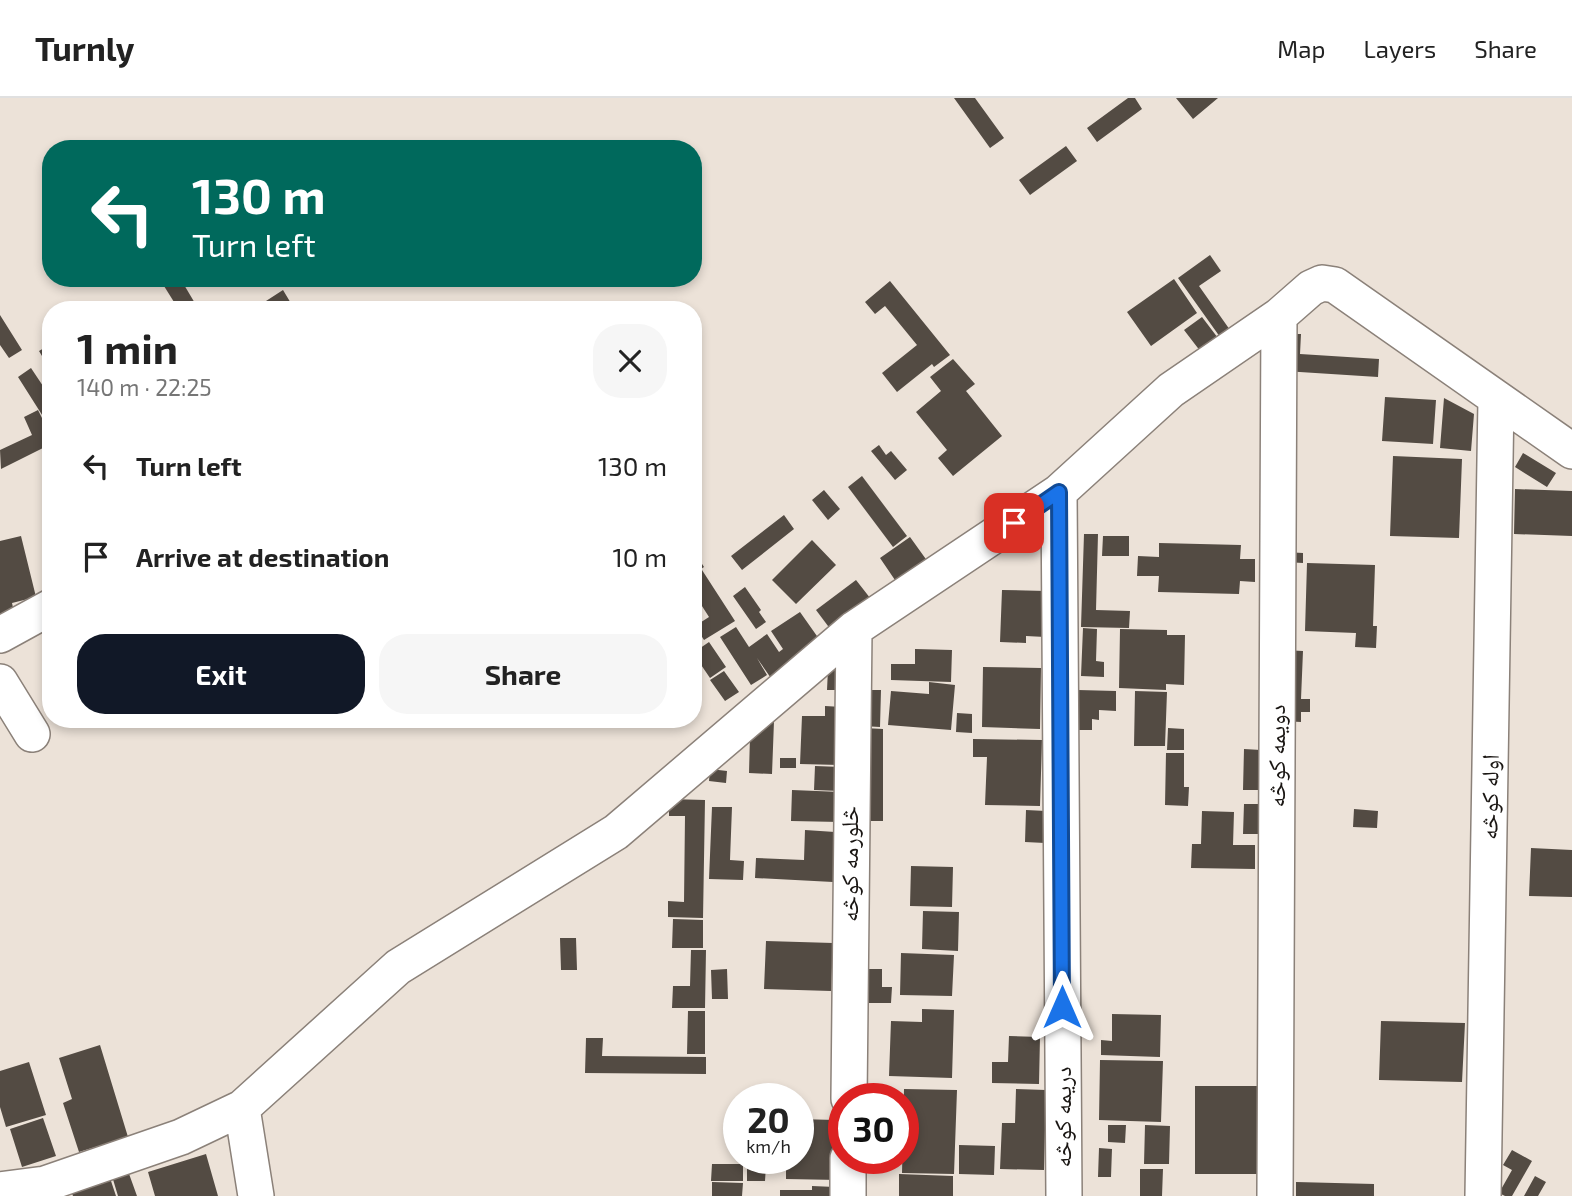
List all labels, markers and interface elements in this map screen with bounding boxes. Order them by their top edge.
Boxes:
text: Turnly [35,28,134,68]
text: Map [1277,34,1325,63]
text: Layers [1363,34,1436,63]
text: Share [1474,34,1537,63]
text: 130 m [192,165,326,224]
icon: left [77,168,168,259]
text: Turn left [192,225,316,263]
text: 1 min [77,322,178,372]
button: close [593,324,667,398]
text: 140 m · 22:25 [77,373,212,401]
icon: left [77,447,115,485]
text: Turn left [136,450,242,481]
text: 130 m [598,450,667,481]
pin [984,493,1044,553]
icon: arrive [995,504,1033,542]
icon: arrive [77,538,115,576]
text: Arrive at destination [136,541,389,572]
text: 10 m [612,541,667,572]
button: Exit [77,634,365,714]
button: Share [379,634,667,714]
street label: دویمه کوڅه [1261,705,1290,807]
street label: اوله کوڅه [1473,754,1504,840]
street label: څلورمه کوڅه [834,806,863,922]
position arrow [1025,970,1099,1044]
street label: دریمه کوڅه [1047,1067,1076,1167]
speed limit sign: 30 [828,1083,919,1174]
text: 20 [747,1098,790,1140]
text: km/h [746,1135,791,1157]

